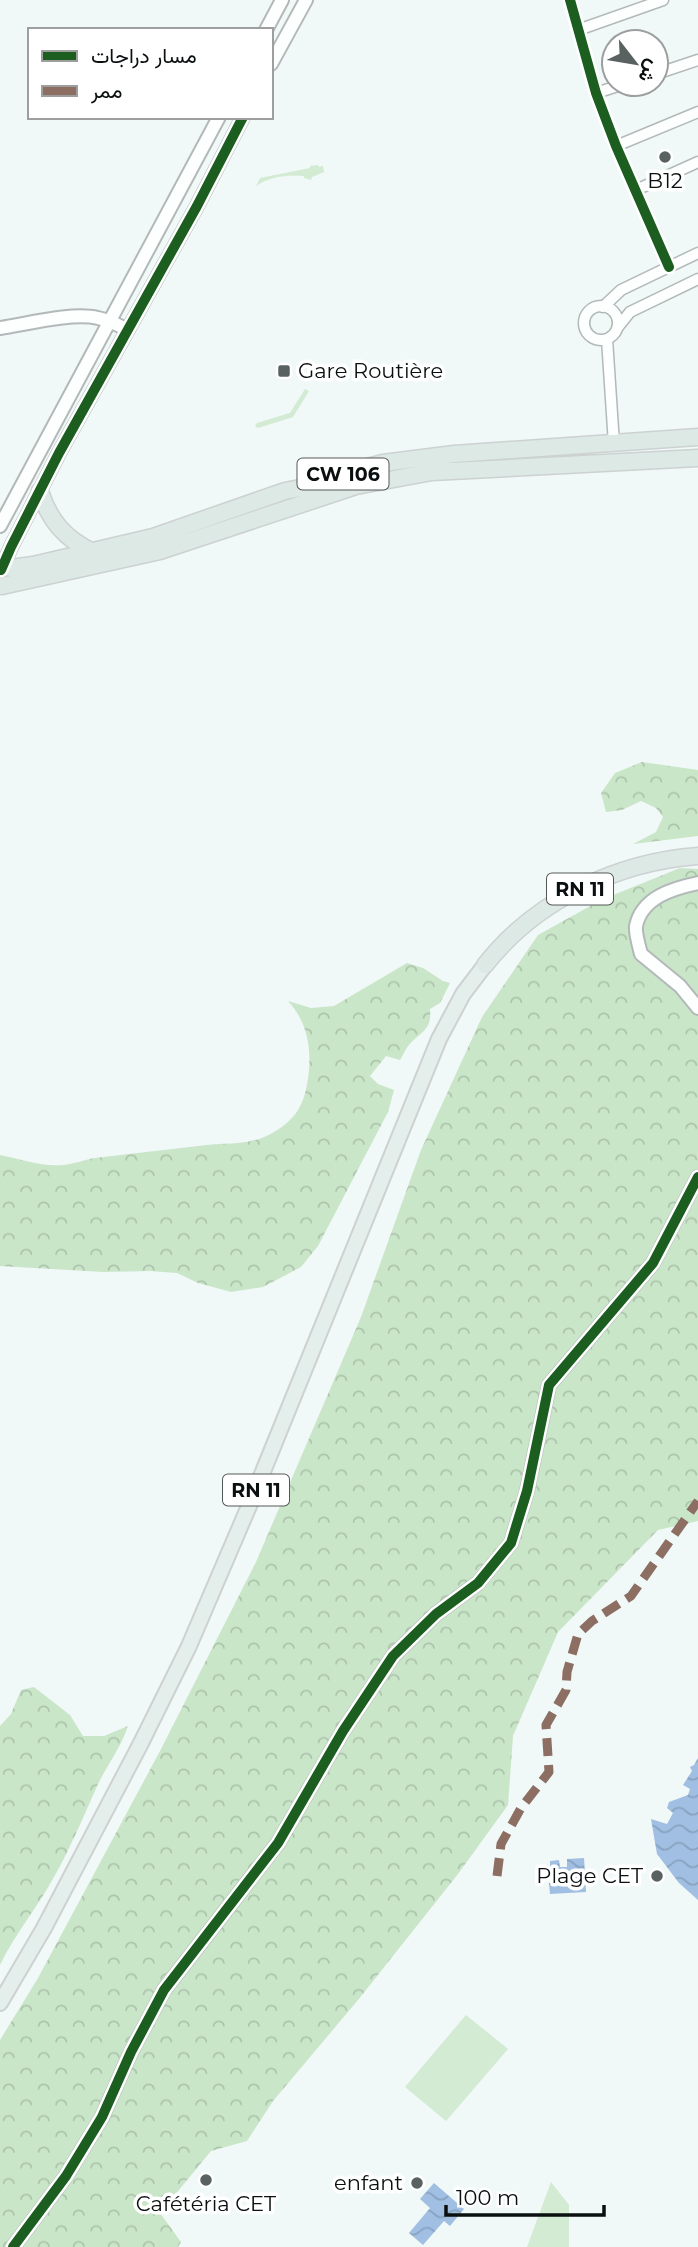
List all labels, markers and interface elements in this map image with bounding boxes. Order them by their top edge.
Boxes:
legend [28,28,273,119]
north arrow [600,28,670,98]
text: مسار دراجات [91,43,197,69]
text: ش [633,56,665,87]
text: ممر [90,78,122,104]
marker: B12 [657,149,673,165]
place label: B12 [647,168,683,193]
place label: Gare Routière [298,358,443,383]
marker: Gare Routière [276,363,292,379]
road number: CW 106 [298,458,388,489]
road number: RN 11 [547,874,613,904]
road number: RN 11 [223,1474,289,1506]
place label: Plage CET [536,1863,643,1888]
marker: Plage CET [649,1868,665,1884]
place label: enfant [334,2170,403,2195]
marker: Cafétéria CET [198,2172,214,2188]
scale bar [446,2174,604,2218]
marker: enfant [409,2175,425,2191]
text: 100 m [456,2185,519,2210]
place label: Cafétéria CET [136,2191,276,2216]

